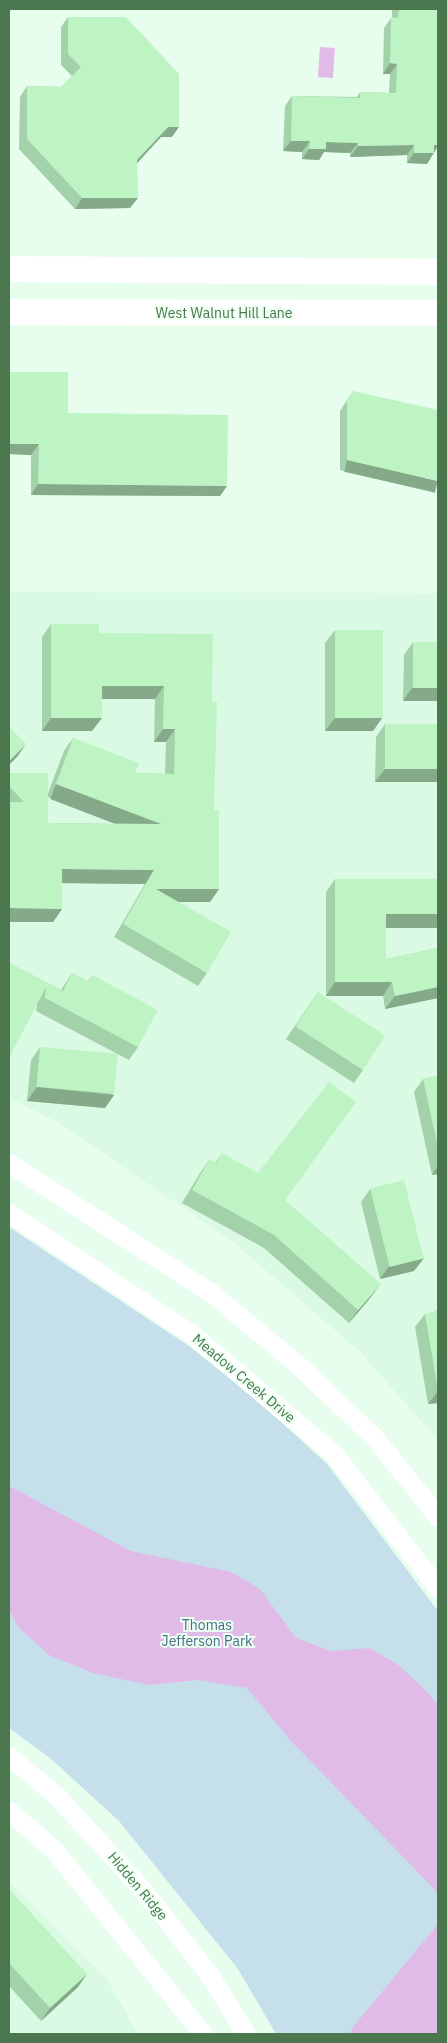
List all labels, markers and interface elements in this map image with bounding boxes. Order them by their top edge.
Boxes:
street label: West Walnut Hill Lane [156,305,292,321]
street label: Meadow Creek Drive [189,1330,299,1426]
park label: Thomas Jefferson Park [162,1617,252,1650]
street label: Hidden Ridge [105,1848,171,1924]

